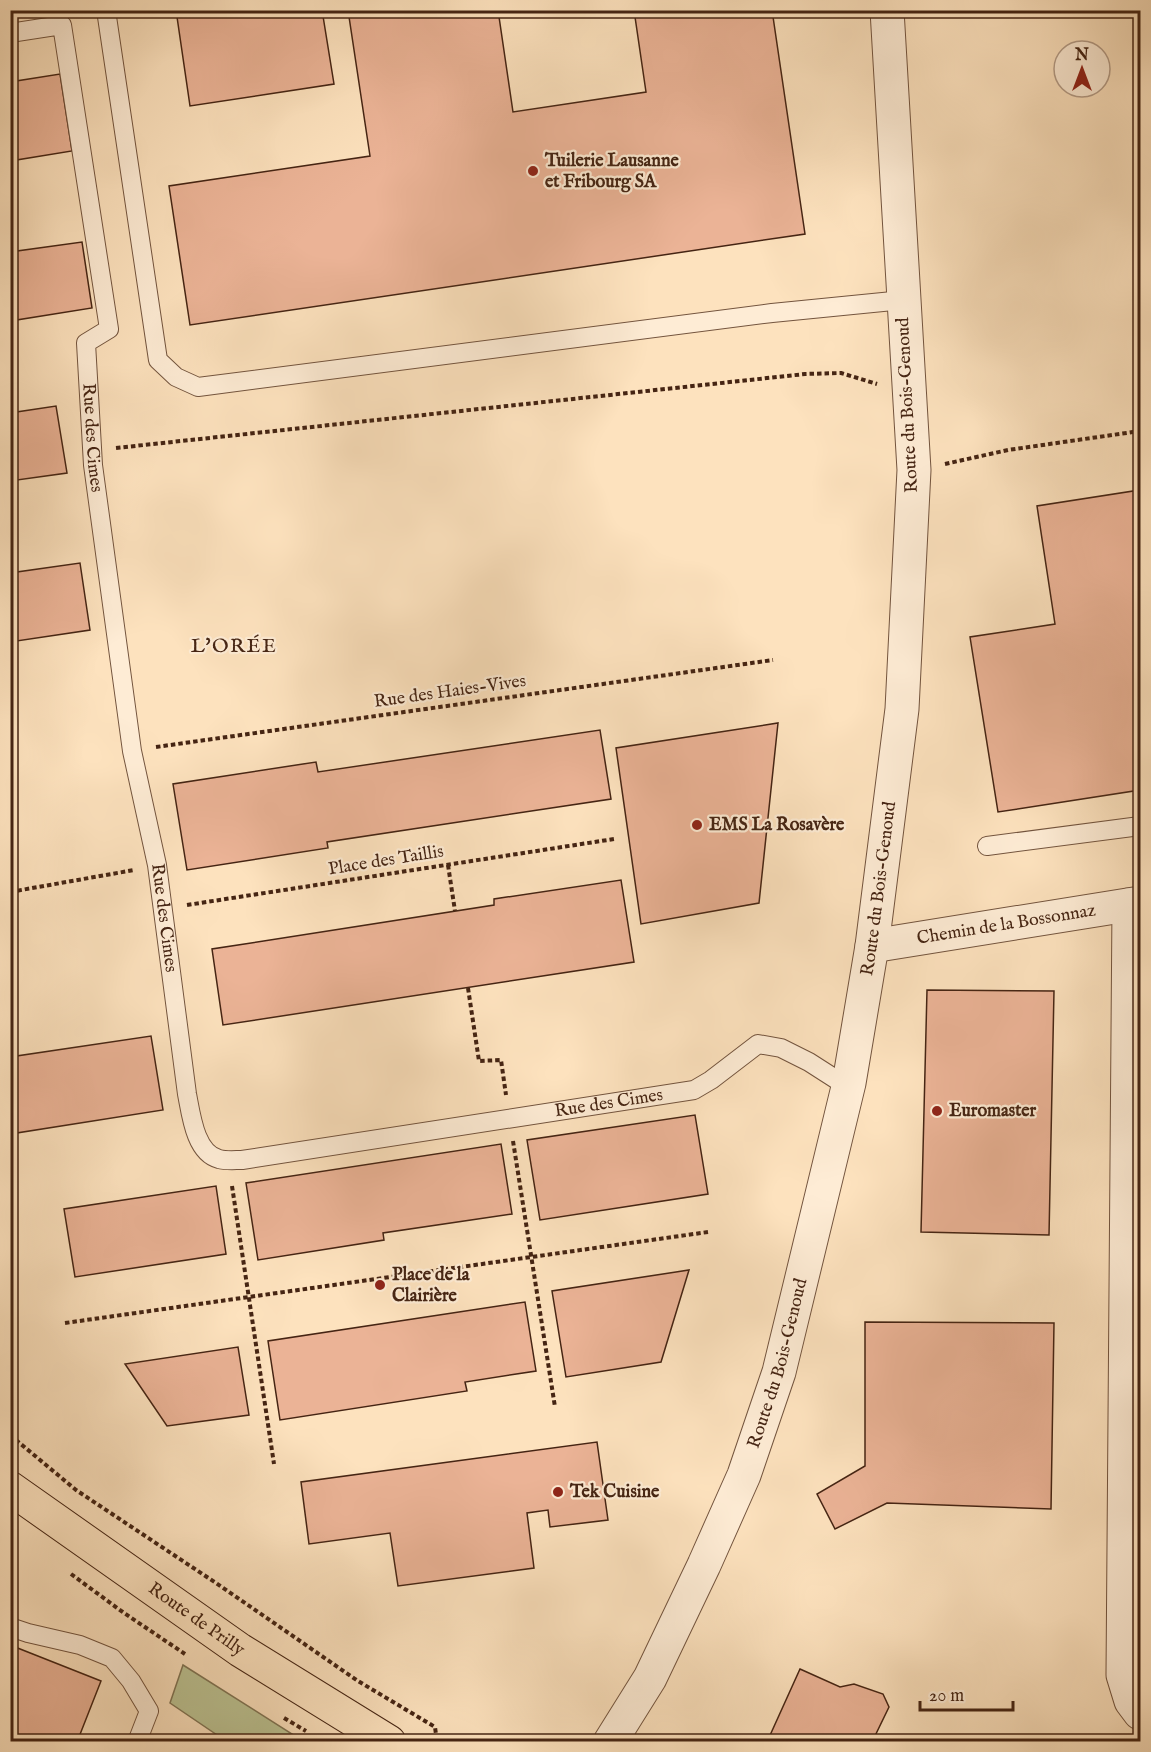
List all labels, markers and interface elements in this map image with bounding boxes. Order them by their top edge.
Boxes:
north arrow [1052,39,1112,99]
text: N [1074,46,1089,66]
place label: Tuilerie Lausanne et Fribourg SA [544,150,680,194]
marker: Tuilerie Lausanne et Fribourg SA [526,164,540,178]
street label: Route du Bois-Genoud [892,316,924,493]
street label: Rue des Cimes [77,382,108,494]
district label: L'ORÉE [191,634,277,659]
street label: Rue des Haies-Vives [373,670,527,714]
street label: Route du Bois-Genoud [856,800,902,978]
place label: EMS La Rosavère [709,814,845,837]
marker: EMS La Rosavère [690,818,704,832]
street label: Place des Taillis [327,841,445,881]
street label: Rue des Cimes [145,862,182,974]
street label: Chemin de la Bossonnaz [915,899,1097,950]
street label: Rue des Cimes [553,1083,664,1123]
place label: Euromaster [949,1100,1037,1123]
marker: Euromaster [930,1104,944,1118]
place label: Place de la Clairière [392,1264,471,1308]
street label: Route du Bois-Genoud [742,1276,813,1451]
marker: Place de la Clairière [373,1278,387,1292]
place label: Tek Cuisine [569,1481,660,1504]
marker: Tek Cuisine [551,1485,565,1499]
street label: Route de Prilly [144,1577,249,1661]
scale bar [920,1674,1013,1712]
text: 20 m [929,1685,964,1708]

